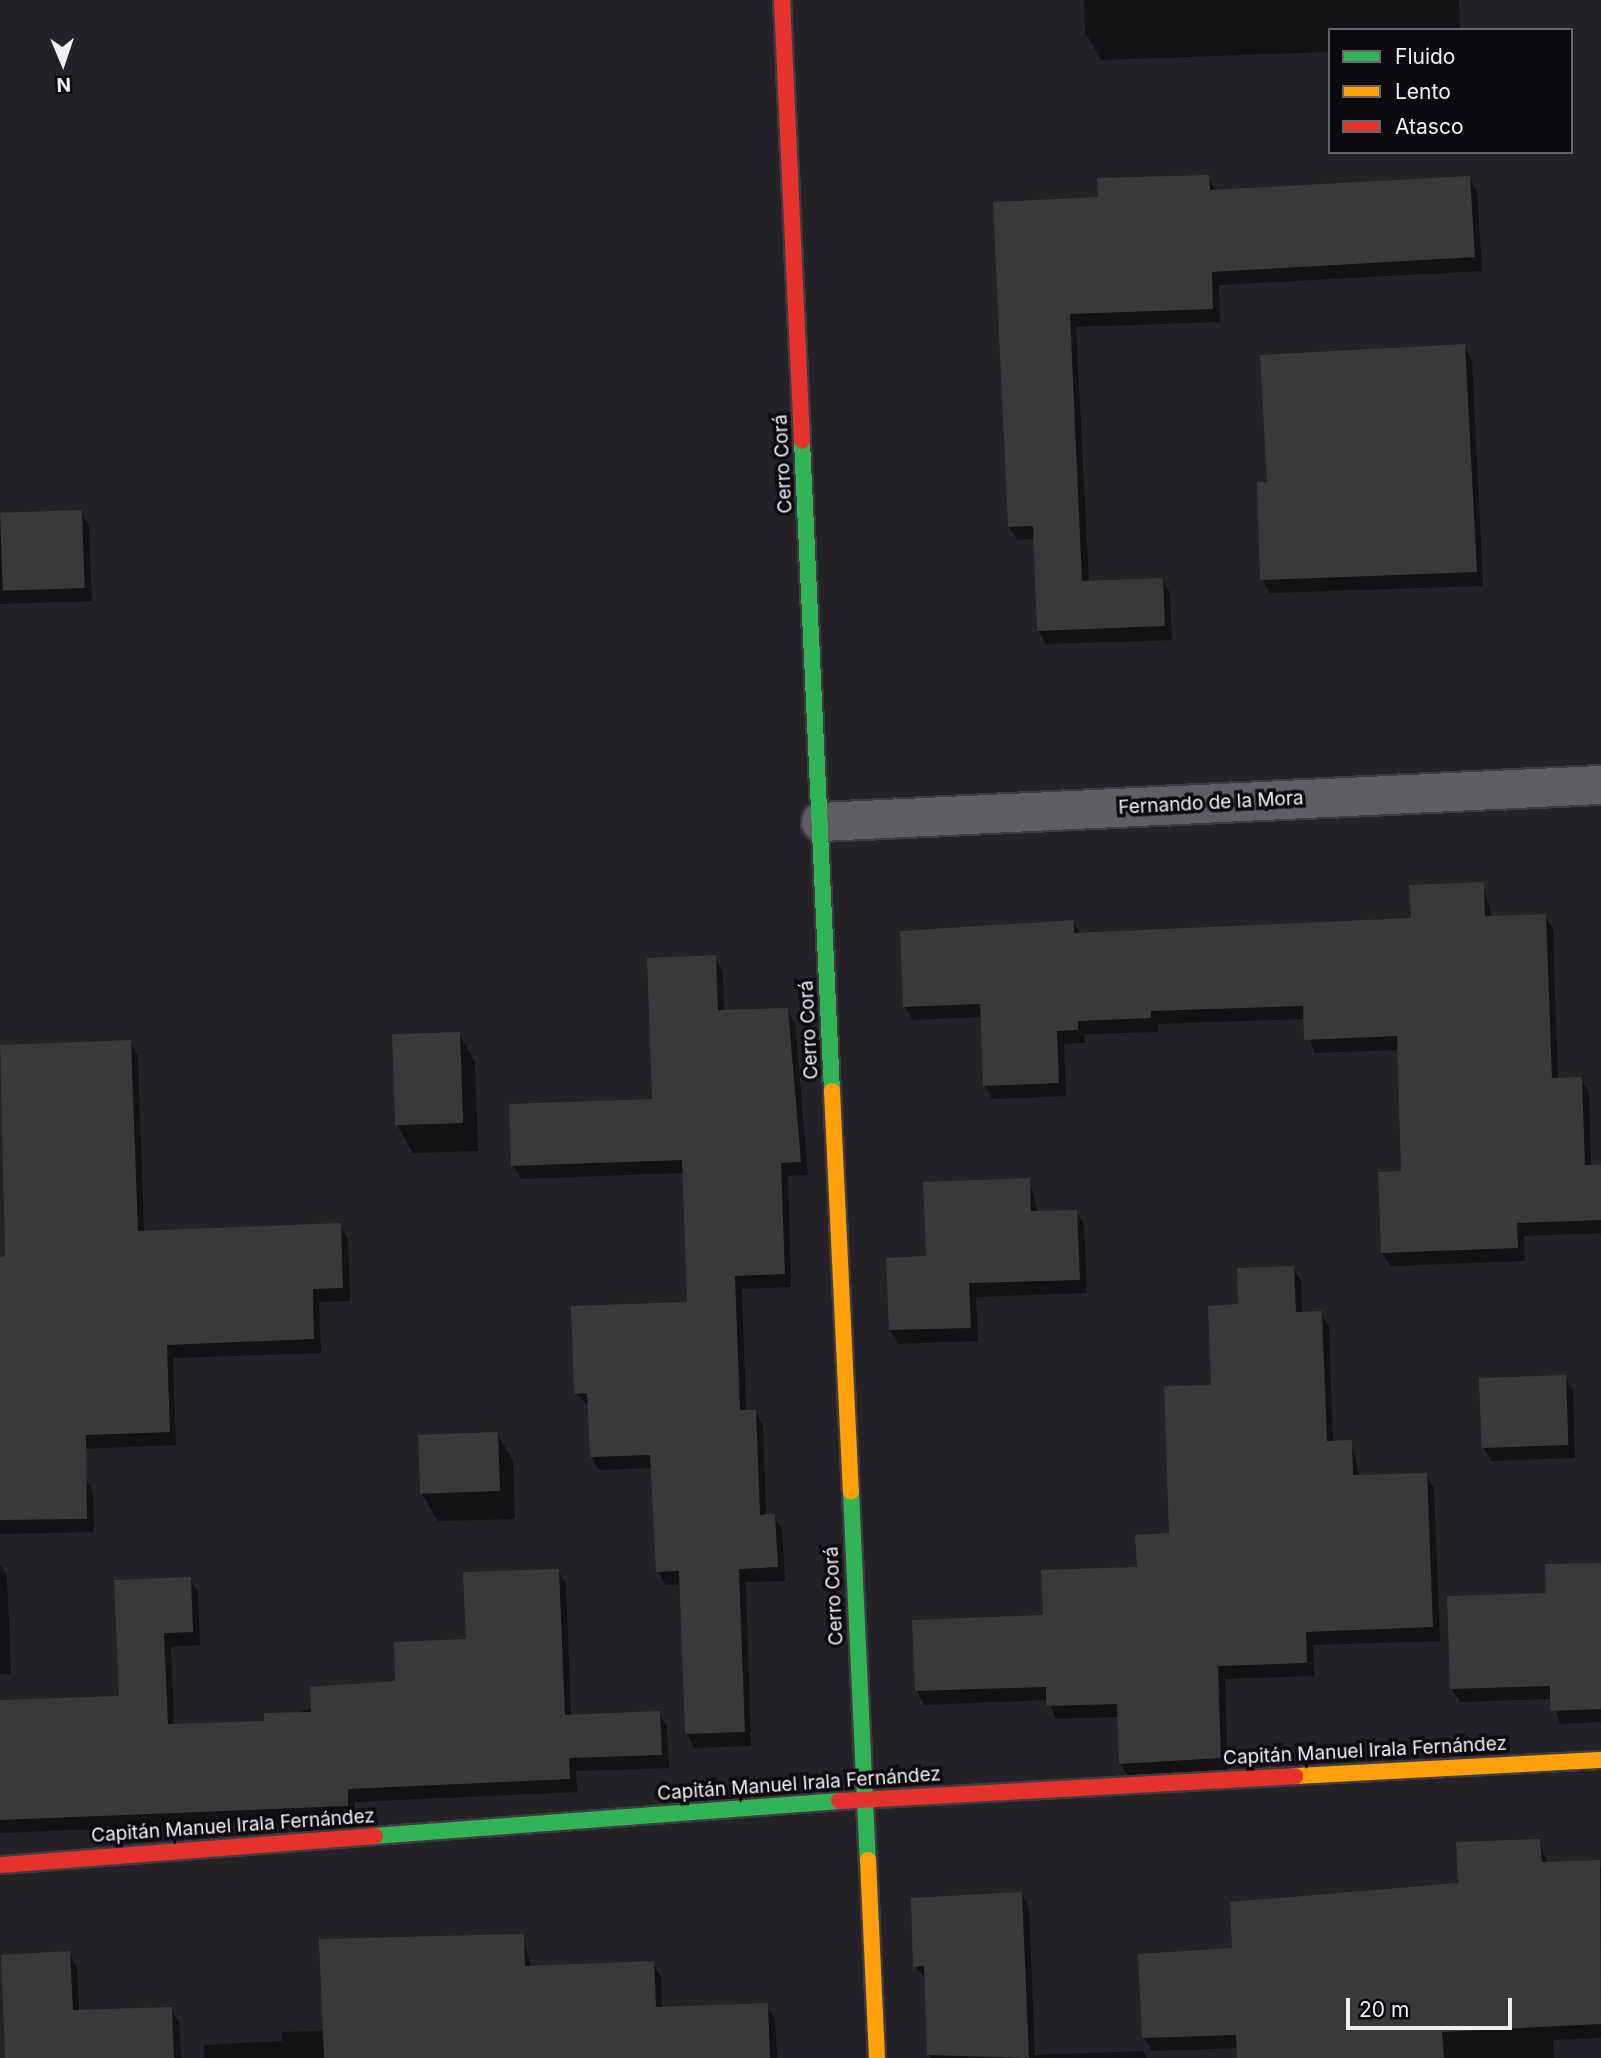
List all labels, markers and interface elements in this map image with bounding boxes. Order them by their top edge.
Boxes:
north arrow [28,28,98,98]
legend [1328,28,1573,154]
text: Fluido [1395,44,1455,69]
text: N [56,73,71,96]
text: Lento [1395,79,1451,104]
text: Atasco [1395,114,1464,139]
street label: Cerro Corá [769,414,797,514]
street label: Fernando de la Mora [1118,787,1304,819]
street label: Cerro Corá [795,980,823,1080]
street label: Cerro Corá [820,1546,848,1646]
street label: Capitán Manuel Irala Fernández [1222,1732,1508,1770]
street label: Capitán Manuel Irala Fernández [656,1763,942,1805]
street label: Capitán Manuel Irala Fernández [90,1805,376,1847]
scale bar [1349,1984,1515,2028]
text: 20 m [1359,1997,1409,2022]

